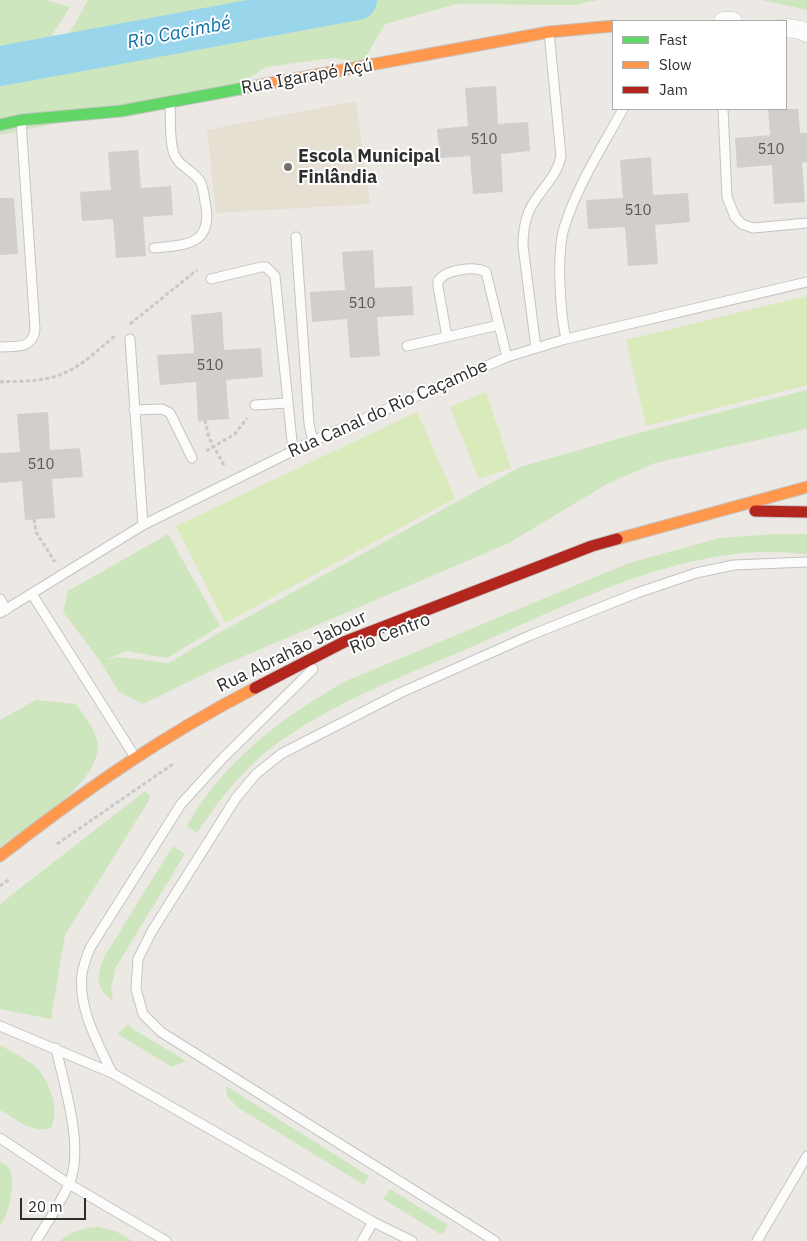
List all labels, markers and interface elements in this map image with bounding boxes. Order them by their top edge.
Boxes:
water label: Rio Cacimbé [125,12,233,54]
legend [612,20,787,110]
text: Fast [659,30,687,49]
street label: Rua Igarapé Açú [239,55,375,99]
text: Slow [659,55,692,74]
text: Jam [659,80,688,99]
house number: 510 [471,131,497,149]
house number: 510 [758,141,784,159]
place label: Escola Municipal Finlândia [298,146,440,188]
marker: Escola Municipal Finlândia [282,161,294,173]
house number: 510 [625,202,651,220]
house number: 510 [349,295,375,313]
street label: Rua Canal do Rio Caçambe [285,355,491,463]
house number: 510 [197,357,223,375]
house number: 510 [28,456,54,474]
street label: Rua Abrahão Jabour [214,606,370,698]
street label: Rio Centro [347,609,433,659]
scale bar [22,1188,89,1220]
text: 20 m [28,1197,63,1216]

